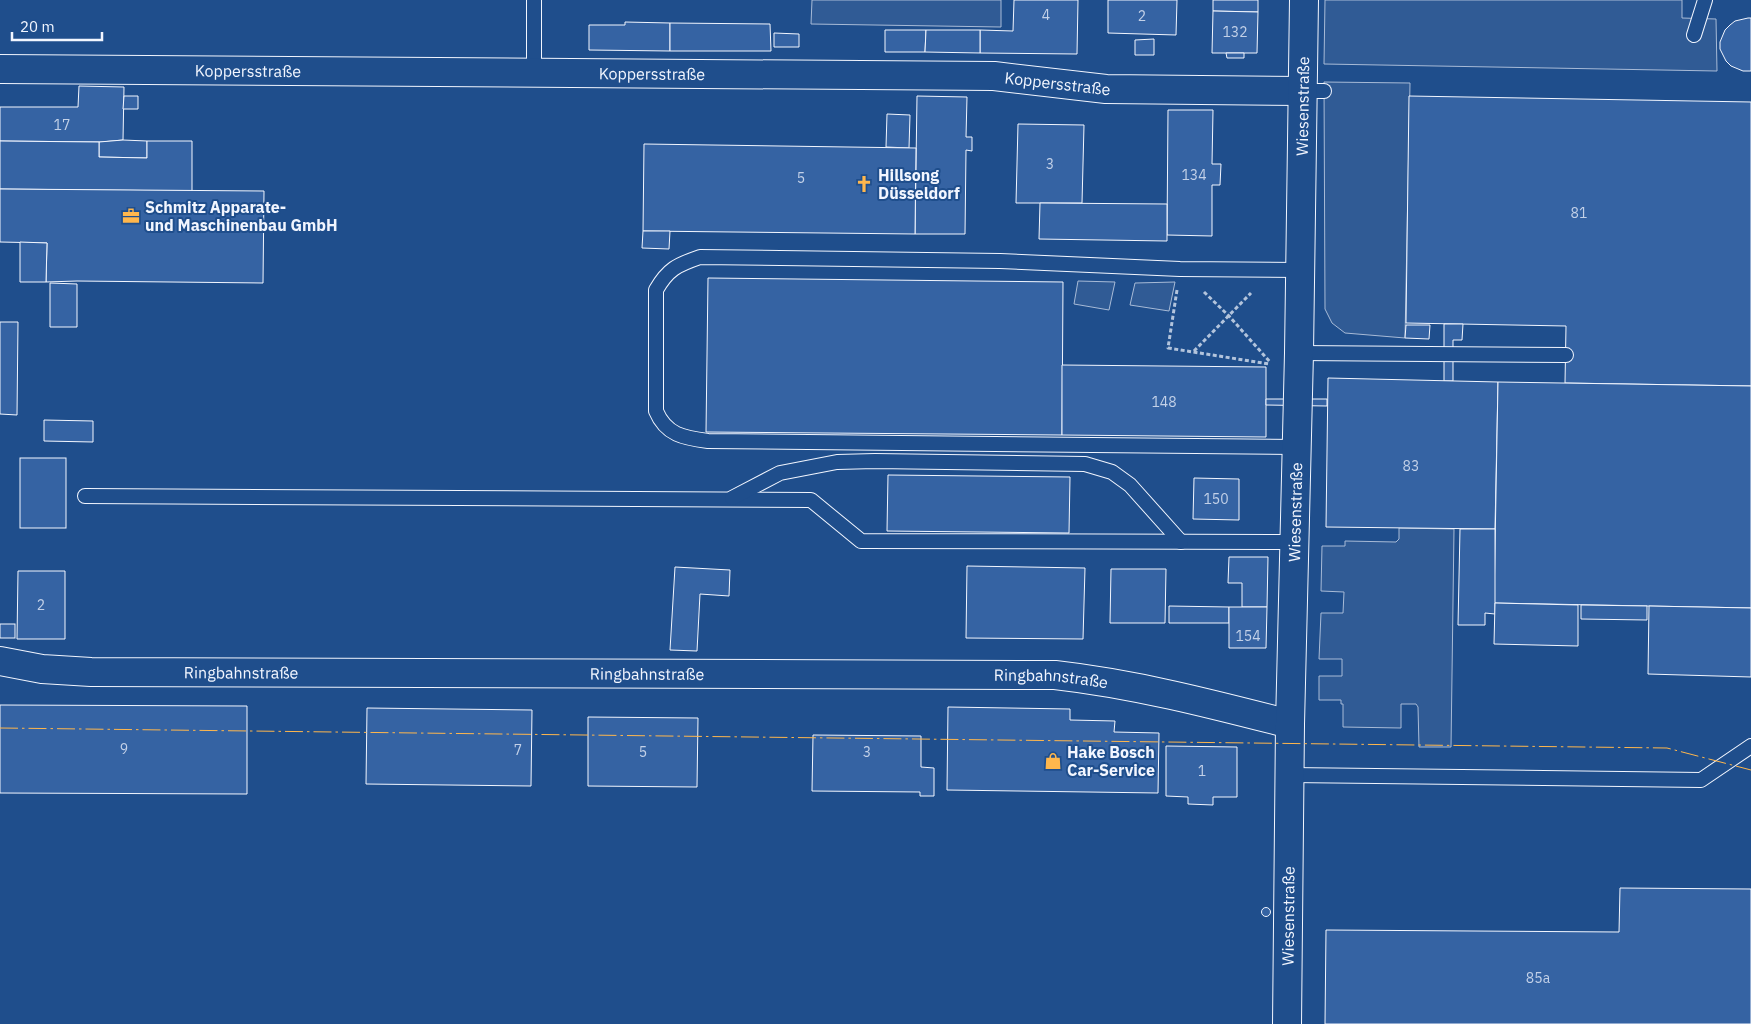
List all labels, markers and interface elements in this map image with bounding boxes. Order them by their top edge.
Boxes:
house number: 4 [1042,6,1050,24]
house number: 2 [1138,7,1146,25]
scale bar [12,10,102,42]
text: 20 m [20,17,55,36]
house number: 132 [1222,23,1248,41]
street label: Wiesenstraße [1292,56,1313,156]
street label: Koppersstraße [195,60,301,81]
street label: Koppersstraße [599,63,705,84]
street label: Koppersstraße [1004,67,1111,99]
house number: 17 [54,116,70,134]
house number: 3 [1046,155,1054,173]
place label: Hillsong Düsseldorf [878,165,960,203]
house number: 134 [1181,166,1207,184]
house number: 5 [797,169,805,187]
church icon: Hillsong Düsseldorf [854,174,874,194]
place label: Schmitz Apparate- und Maschinenbau GmbH [145,197,338,235]
house number: 81 [1571,204,1587,222]
office icon: Schmitz Apparate- und Maschinenbau GmbH [121,206,141,226]
house number: 148 [1151,393,1177,411]
house number: 83 [1403,457,1419,475]
street label: Wiesenstraße [1284,462,1306,562]
house number: 150 [1203,490,1229,508]
house number: 2 [37,596,45,614]
house number: 154 [1235,627,1261,645]
street label: Ringbahnstraße [184,662,299,683]
street label: Ringbahnstraße [590,664,705,684]
street label: Ringbahnstraße [994,665,1110,692]
house number: 9 [120,740,128,758]
house number: 7 [514,741,522,759]
place label: Hake Bosch Car-Service [1067,742,1155,780]
house number: 5 [639,743,647,761]
house number: 3 [863,743,871,761]
shop icon: Hake Bosch Car-Service [1043,751,1063,771]
house number: 1 [1198,762,1206,780]
street label: Wiesenstraße [1278,866,1299,966]
house number: 85a [1526,969,1551,987]

